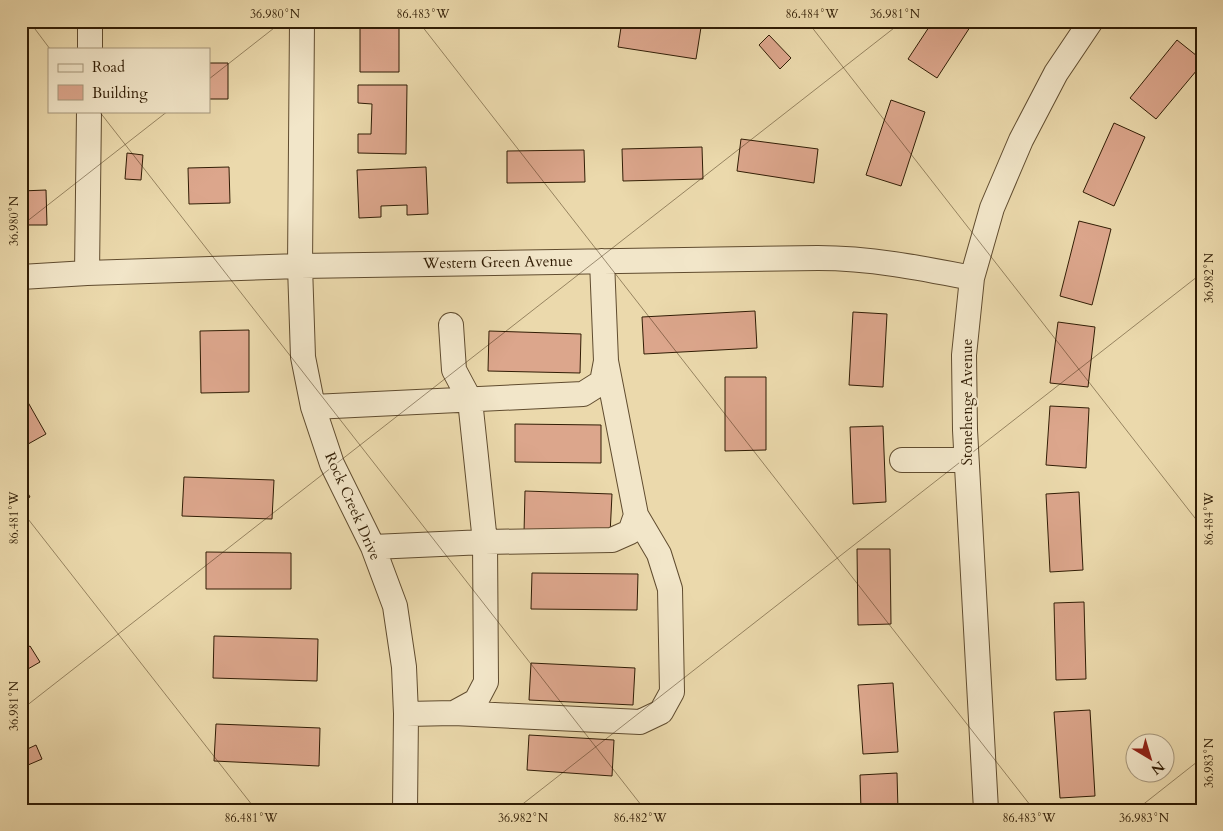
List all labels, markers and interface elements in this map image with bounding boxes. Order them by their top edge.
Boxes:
text: 36.980°N [250,6,301,22]
text: 86.483°W [396,6,450,22]
text: 86.484°W [785,6,839,22]
text: 36.981°N [870,6,921,22]
legend [48,48,210,112]
text: Road [92,57,125,77]
text: Building [92,83,148,103]
text: 36.980°N [6,195,22,246]
street label: Western Green Avenue [422,251,573,273]
text: 36.982°N [1201,252,1217,303]
street label: Stonehenge Avenue [957,338,977,466]
street label: Rock Creek Drive [320,449,386,563]
text: 86.481°W [6,491,22,545]
text: 86.484°W [1201,492,1217,546]
text: 36.981°N [6,680,22,731]
north arrow [1126,734,1176,784]
text: 36.983°N [1201,737,1217,788]
text: N [1147,757,1168,779]
text: 86.481°W [224,810,278,826]
text: 36.982°N [498,810,549,826]
text: 86.482°W [613,810,667,826]
text: 86.483°W [1002,810,1056,826]
text: 36.983°N [1119,810,1170,826]

